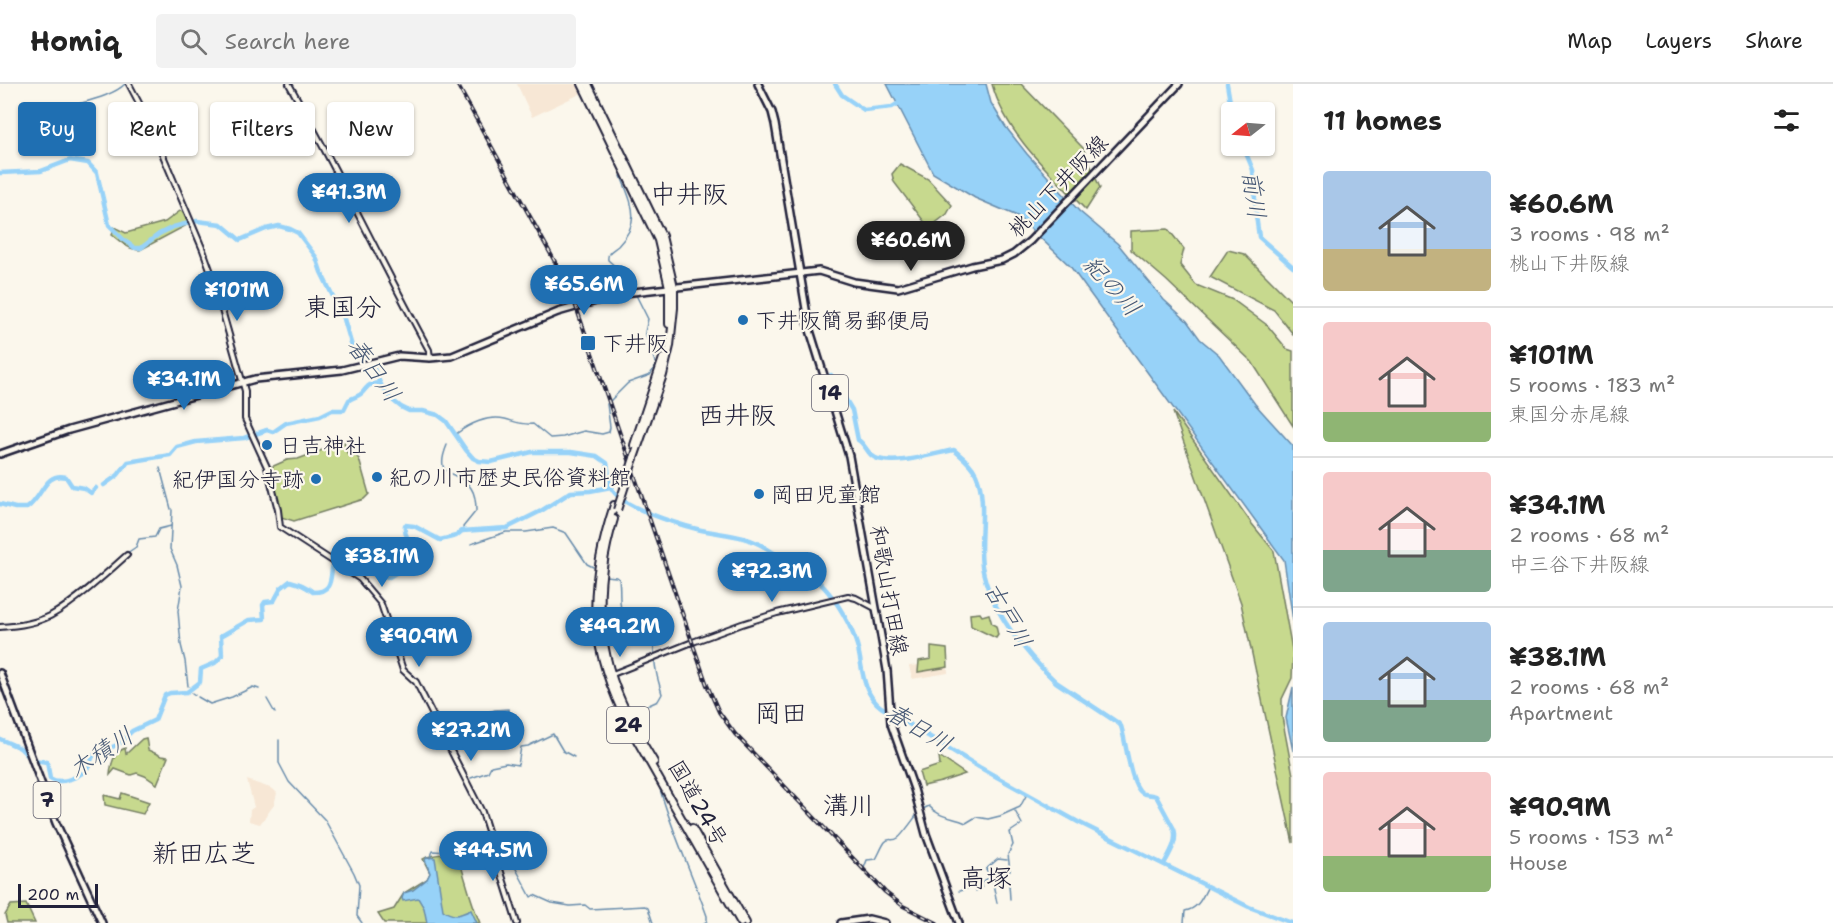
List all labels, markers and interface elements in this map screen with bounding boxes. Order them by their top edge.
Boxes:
search box [156,14,576,68]
text: Homiq [30,22,120,60]
icon: search [177,25,210,58]
text: Search here [225,27,351,56]
text: Map [1567,27,1612,55]
text: Layers [1645,27,1712,55]
text: Share [1745,27,1803,55]
chip: Buy [18,102,96,156]
chip: Rent [108,102,198,156]
chip: Filters [210,102,315,156]
chip: New [327,102,414,156]
north arrow [1221,102,1275,156]
map controls [1221,102,1275,156]
text: 11 homes [1323,103,1442,138]
icon: filters [1770,104,1803,137]
street label: 桃山下井阪線 [1002,128,1114,244]
water label: 前川 [1235,169,1273,221]
pin: ¥41.3M [300,173,398,224]
district label: 中井阪 [650,176,728,211]
text: ¥41.3M [312,179,386,205]
text: ¥60.6M [1509,186,1614,221]
icon: home [1371,195,1443,267]
pin: ¥60.6M [862,221,960,272]
text: 3 rooms · 98 m² [1509,221,1670,247]
text: ¥60.6M [871,227,951,253]
water label: 紀の川 [1076,249,1148,323]
text: 桃山下井阪線 [1509,250,1629,276]
pin: ¥65.6M [535,265,633,316]
pin: ¥101M [195,271,279,322]
text: ¥65.6M [544,271,624,297]
text: ¥101M [204,277,270,303]
district label: 東国分 [304,289,382,324]
place label: 下井阪簡易郵便局 [755,306,931,335]
marker: 下井阪簡易郵便局 [736,313,750,327]
place label: 下井阪 [602,329,668,358]
water label: 春日川 [340,331,408,409]
marker: 下井阪 [579,334,597,352]
text: ¥101M [1509,337,1594,372]
icon: home [1371,346,1443,418]
pin: ¥34.1M [135,360,233,411]
text: ¥34.1M [147,366,221,392]
text: 5 rooms · 183 m² [1509,372,1675,398]
road number: 14 [812,375,848,411]
district label: 西井阪 [698,397,776,432]
text: 東国分赤尾線 [1509,401,1629,427]
place label: 日吉神社 [279,431,367,460]
marker: 日吉神社 [260,438,274,452]
place label: 紀の川市歴史民俗資料館 [389,463,631,492]
place label: 紀伊国分寺跡 [172,465,304,494]
marker: 紀の川市歴史民俗資料館 [370,470,384,484]
marker: 紀伊国分寺跡 [309,472,323,486]
place label: 岡田児童館 [771,480,881,509]
marker: 岡田児童館 [752,487,766,501]
text: ¥34.1M [1509,487,1605,522]
icon: home [1371,496,1443,568]
street label: 和歌山打田線 [863,522,915,658]
text: 2 rooms · 68 m² [1509,522,1669,548]
pin: ¥38.1M [333,537,431,588]
text: ¥38.1M [345,543,419,569]
text: 中三谷下井阪線 [1509,551,1649,577]
pin: ¥72.3M [723,552,821,603]
text: ¥72.3M [732,558,812,584]
water label: 古戸川 [977,576,1039,654]
pin: ¥49.2M [571,607,669,658]
text: ¥49.2M [579,613,661,639]
pin: ¥90.9M [370,617,468,668]
text: ¥90.9M [380,623,458,649]
text: ¥38.1M [1509,639,1606,674]
icon: home [1371,646,1443,718]
text: 2 rooms · 68 m² [1509,674,1669,700]
district label: 岡田 [755,695,807,730]
water label: 春日川 [880,696,958,760]
text: Apartment [1509,700,1613,726]
road number: 24 [607,707,649,743]
pin: ¥27.2M [422,711,520,762]
text: ¥27.2M [431,717,511,743]
water label: 木積川 [62,720,140,786]
street label: 国道24号 [662,754,734,852]
road number: 7 [34,782,60,818]
district label: 溝川 [823,787,875,822]
text: ¥90.9M [1509,789,1611,824]
icon: home [1371,796,1443,868]
text: 5 rooms · 153 m² [1509,824,1674,850]
pin: ¥44.5M [444,831,542,882]
district label: 新田広芝 [152,835,256,870]
text: ¥44.5M [453,837,533,863]
text: House [1509,850,1568,876]
district label: 高塚 [960,860,1012,895]
scale bar [18,881,98,908]
text: 200 m [27,884,79,905]

